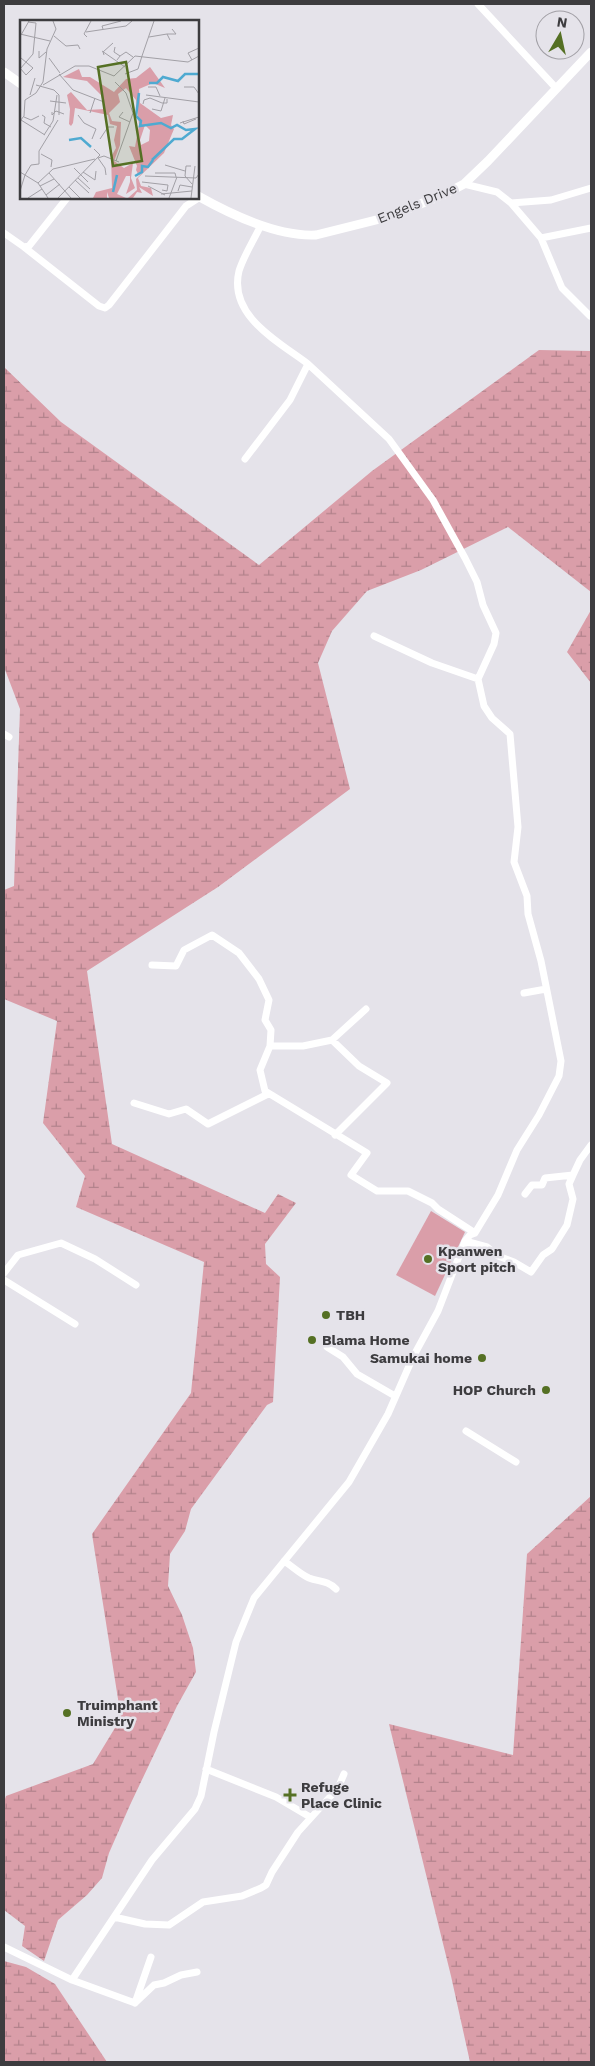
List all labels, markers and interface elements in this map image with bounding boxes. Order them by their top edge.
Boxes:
north arrow [535,10,585,60]
text: N [556,13,568,31]
inset map [20,20,199,199]
street label: Engels Drive [375,180,459,226]
place label: Kpanwen Sport pitch [438,1243,516,1275]
marker: Kpanwen Sport pitch [422,1253,434,1265]
place label: TBH [336,1307,365,1323]
marker: TBH [320,1309,332,1321]
place label: Blama Home [322,1332,410,1348]
marker: Blama Home [306,1334,318,1346]
place label: Samukai home [370,1350,472,1366]
marker: Samukai home [476,1352,488,1364]
place label: HOP Church [453,1382,536,1398]
marker: HOP Church [540,1384,552,1396]
place label: Truimphant Ministry [77,1697,158,1729]
marker: Truimphant Ministry [61,1707,73,1719]
place label: Refuge Place Clinic [301,1779,382,1811]
marker: Refuge Place Clinic [283,1788,297,1802]

